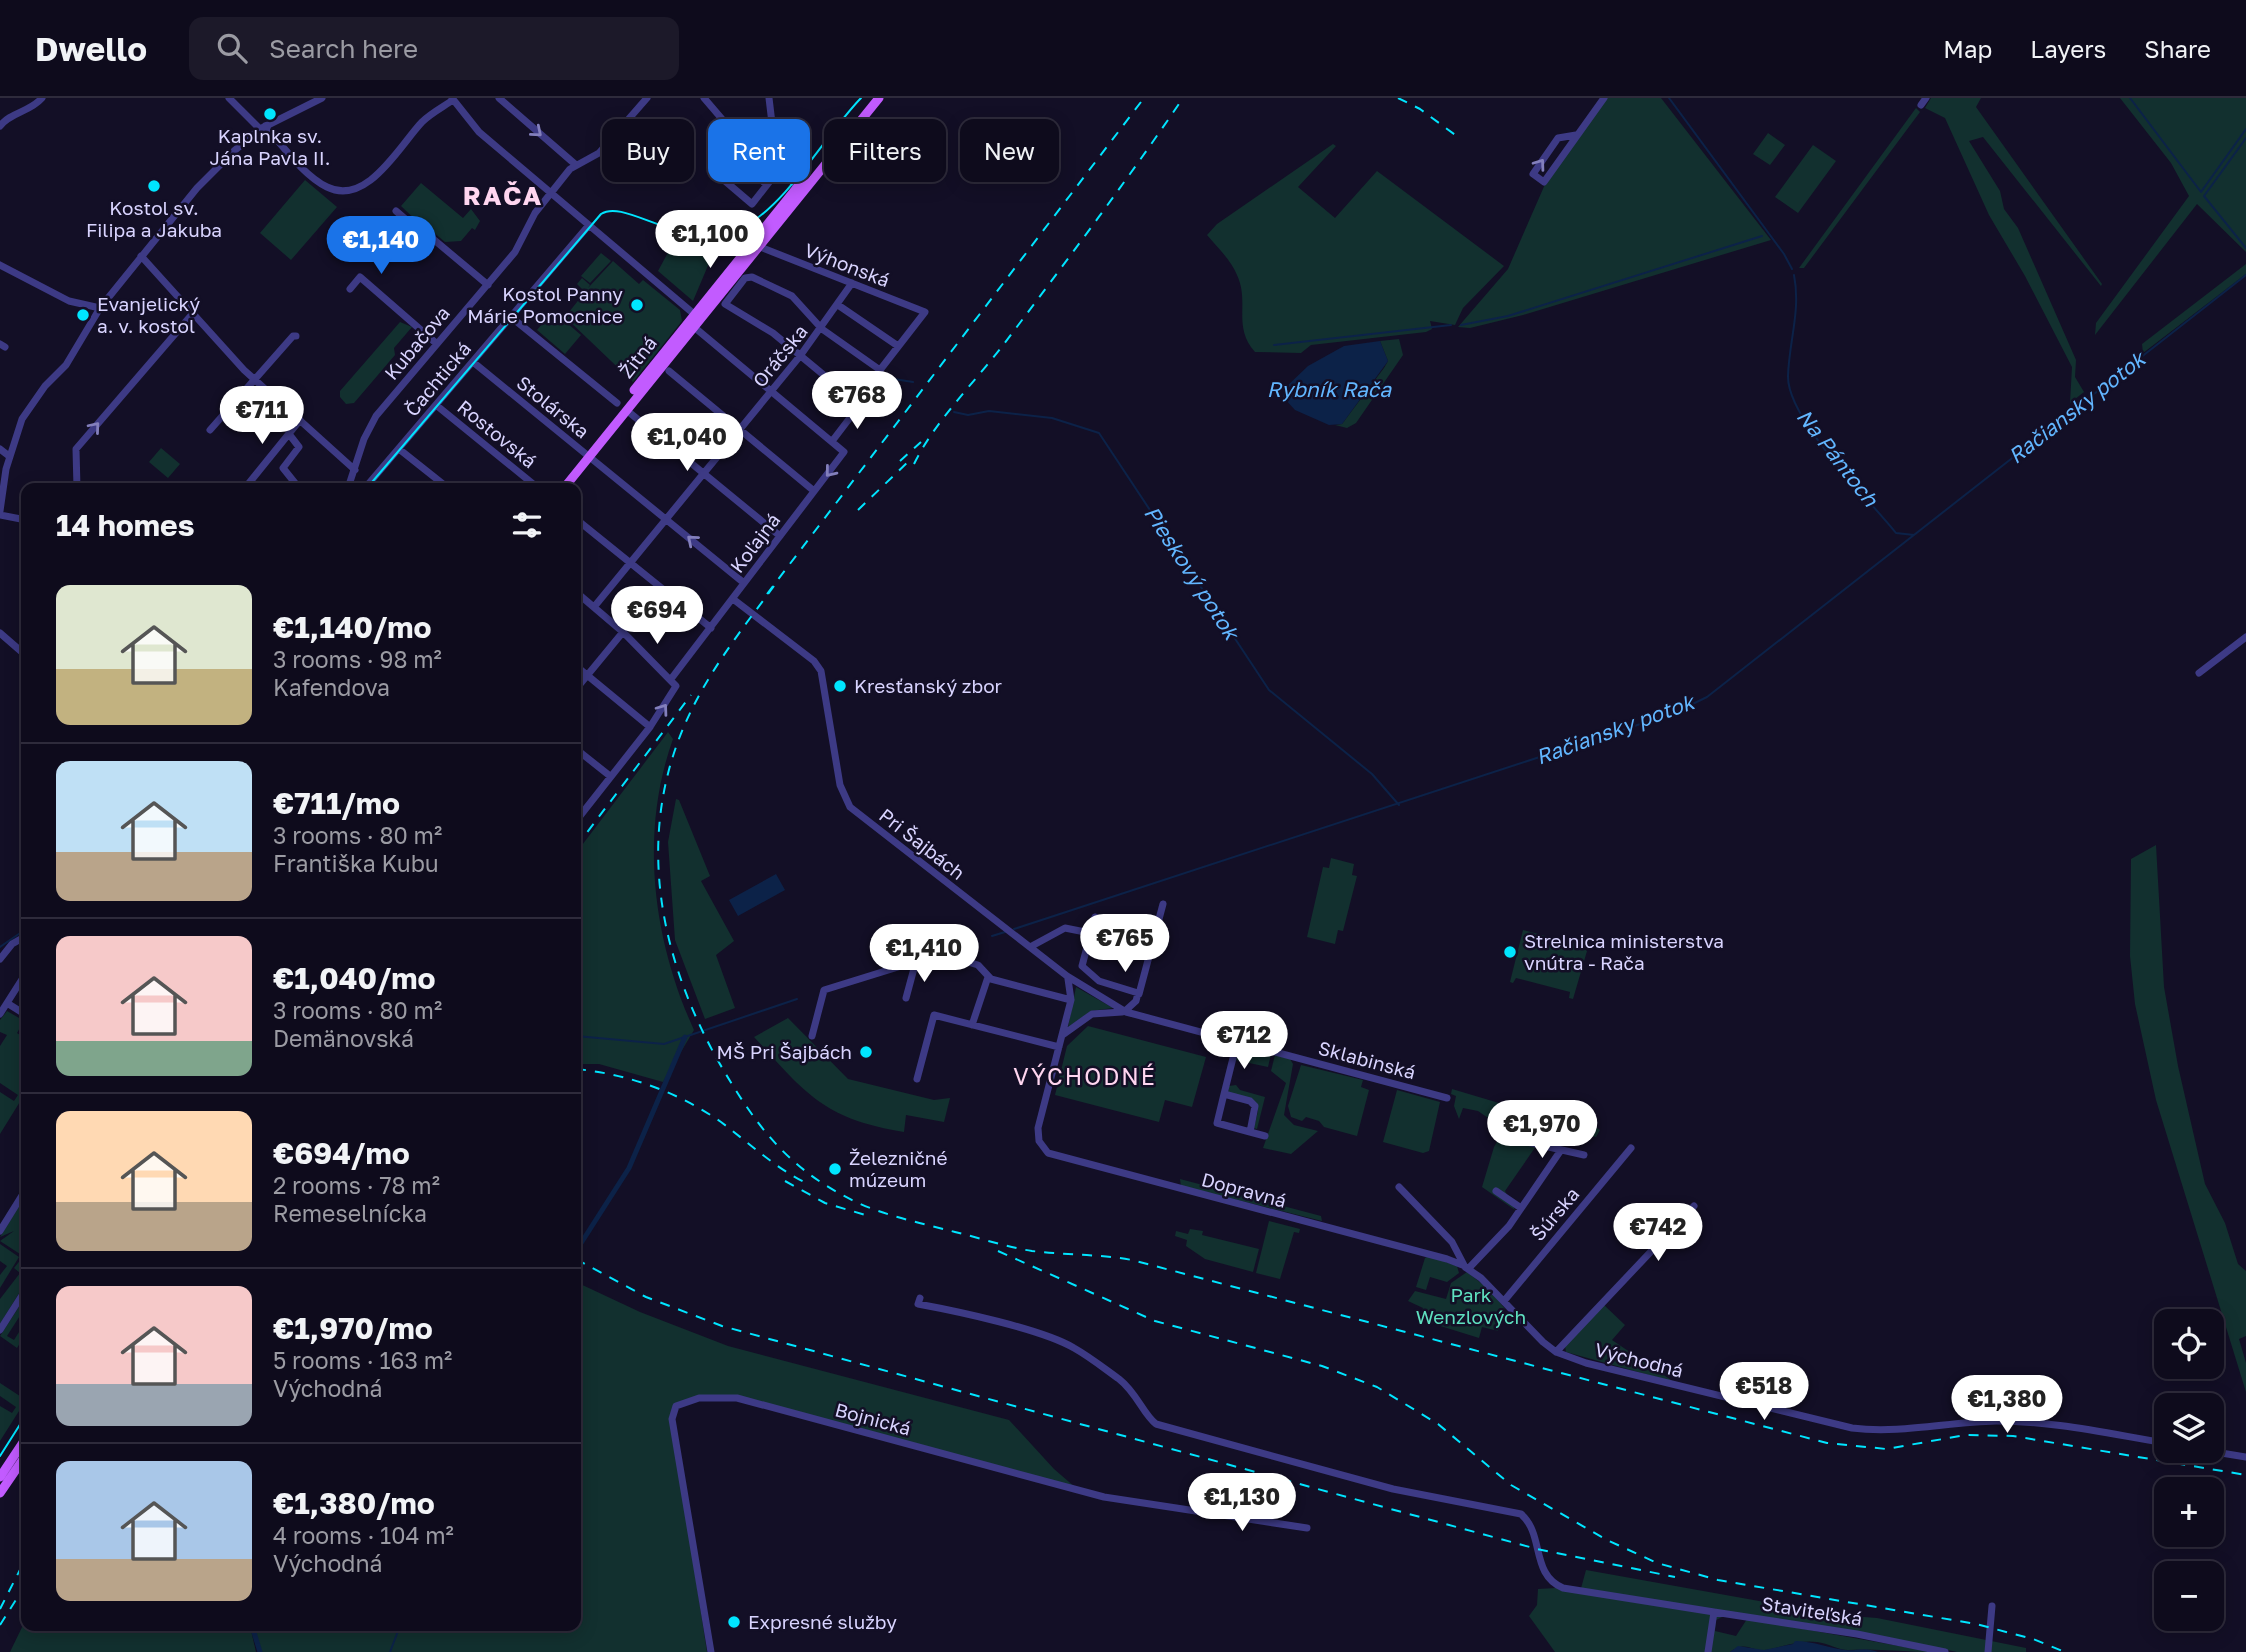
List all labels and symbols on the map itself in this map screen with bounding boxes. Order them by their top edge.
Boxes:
marker: Kaplnka sv. Jána Pavla II. [262,106,278,122]
place label: Kaplnka sv. Jána Pavla II. [210,124,330,169]
one-way arrow [529,124,542,136]
one-way arrow [1532,159,1544,172]
marker: Kostol sv. Filipa a Jakuba [146,178,162,194]
district label: RAČA [463,180,543,211]
place label: Kostol sv. Filipa a Jakuba [86,196,222,241]
pin: €1,100 [653,211,767,270]
pin: €1,140 [324,216,438,276]
street label: Výhonská [801,238,893,291]
place label: Kostol Panny Márie Pomocnice [467,282,623,327]
place label: Evanjelický a. v. kostol [97,292,200,337]
marker: Kostol Panny Márie Pomocnice [629,297,645,313]
street label: Kubačova [379,301,454,384]
marker: Evanjelický a. v. kostol [75,307,91,323]
street label: Oráčska [747,320,812,392]
street label: Žitná [614,331,661,382]
street label: Čachtická [400,337,475,420]
water label: Račiansky potok [2003,344,2152,469]
street label: Stolárska [513,371,594,443]
pin: €768 [816,372,898,431]
water label: Rybník Rača [1267,376,1392,402]
pin: €711 [221,386,303,446]
street label: Rostovská [453,395,541,472]
water label: Na Pántoch [1792,403,1885,512]
pin: €1,040 [630,414,744,473]
one-way arrow [87,423,99,436]
one-way arrow [826,463,838,476]
water label: Pieskový potok [1139,501,1246,646]
street label: Koľajná [725,508,784,577]
one-way arrow [687,535,700,548]
pin: €694 [616,587,698,646]
place label: Kresťanský zbor [854,674,1003,697]
marker: Kresťanský zbor [832,678,848,694]
water label: Račiansky potok [1532,688,1699,770]
one-way arrow [654,705,667,717]
street label: Pri Šajbách [875,803,970,884]
pin: €765 [1084,914,1166,974]
pin: €1,410 [867,924,981,984]
place label: Strelnica ministerstva vnútra - Rača [1524,929,1724,974]
marker: Strelnica ministerstva vnútra - Rača [1502,944,1518,960]
pin: €712 [1203,1012,1285,1071]
street label: Sklabinská [1316,1036,1418,1084]
place label: MŠ Pri Šajbách [717,1040,852,1063]
marker: MŠ Pri Šajbách [858,1044,874,1060]
district label: VÝCHODNÉ [1013,1062,1157,1090]
pin: €1,970 [1485,1100,1599,1160]
place label: Železničné múzeum [849,1146,947,1191]
marker: Železničné múzeum [827,1161,843,1177]
street label: Dopravná [1199,1167,1289,1212]
street label: Šúrska [1526,1182,1583,1245]
pin: €742 [1617,1204,1699,1263]
park label: Park Wenzlových [1416,1283,1526,1328]
street label: Východná [1592,1337,1686,1382]
pin: €518 [1723,1362,1805,1422]
pin: €1,380 [1950,1376,2064,1435]
street label: Bojnická [833,1397,914,1440]
pin: €1,130 [1185,1474,1299,1533]
street label: Staviteľská [1760,1591,1864,1630]
place label: Expresné služby [748,1610,897,1633]
marker: Expresné služby [726,1614,742,1630]

